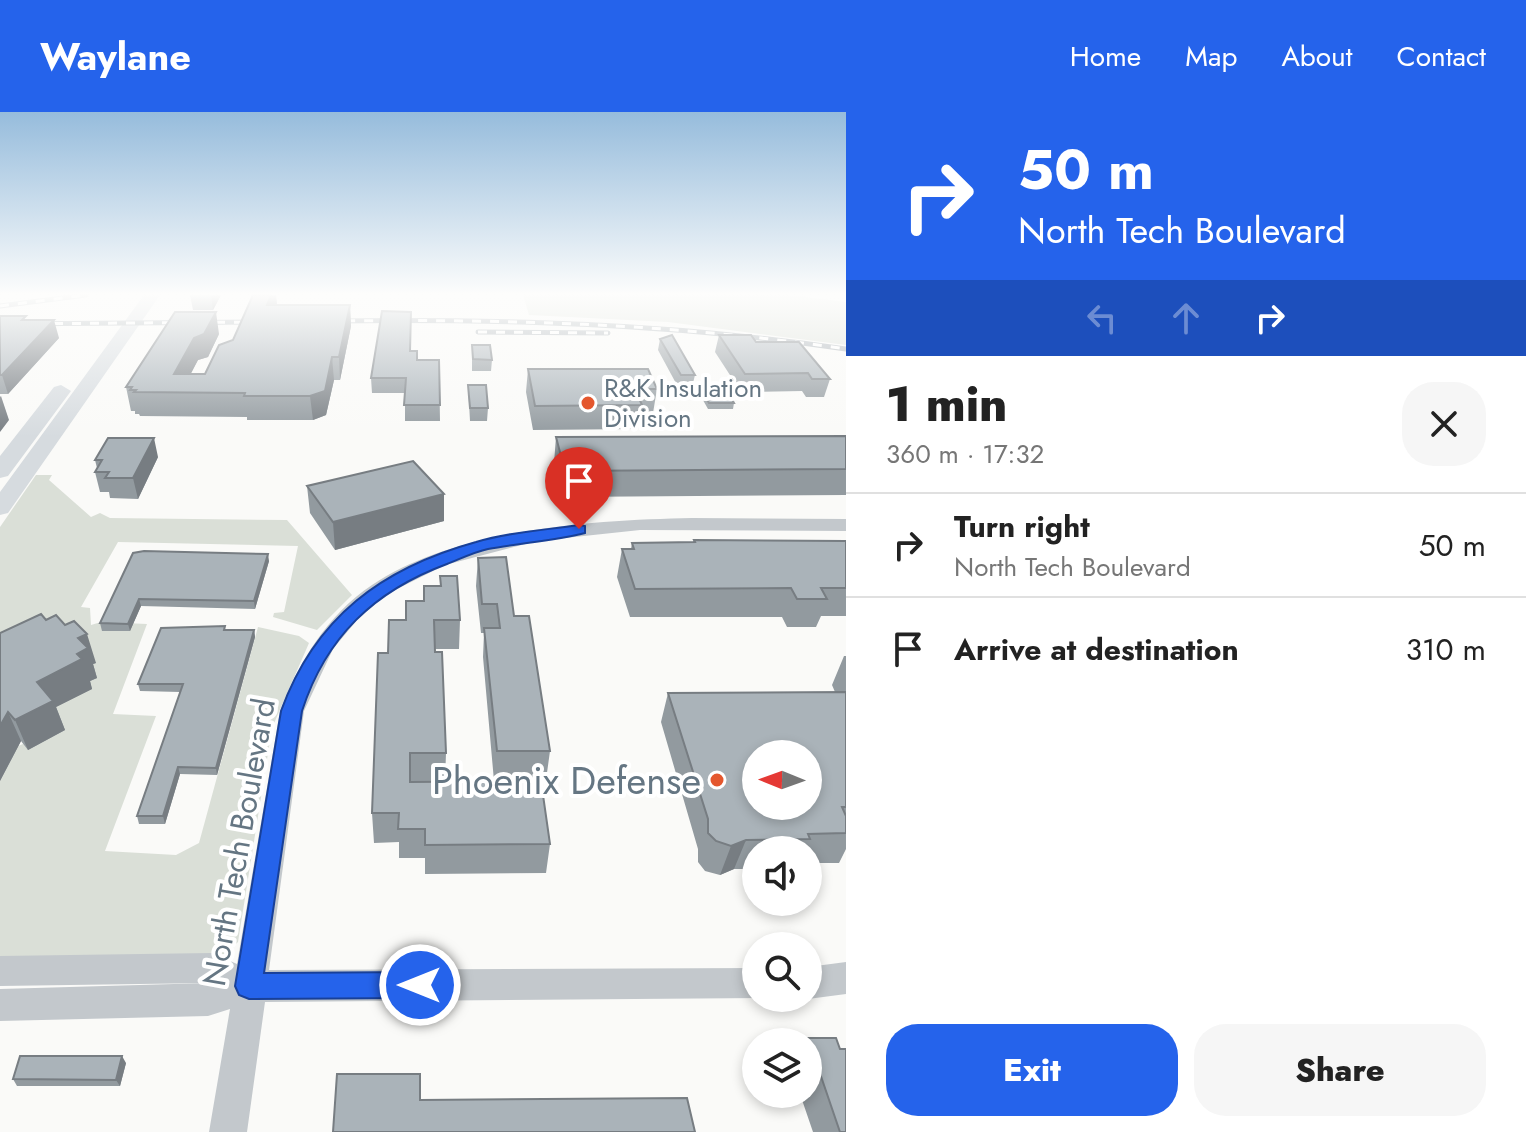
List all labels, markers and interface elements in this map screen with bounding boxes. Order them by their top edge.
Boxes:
text: Waylane [40,29,191,84]
text: Home [1070,36,1141,77]
text: Map [1185,36,1237,77]
text: About [1281,36,1353,77]
text: Contact [1397,36,1486,77]
text: 50 m [1018,129,1154,210]
icon: right [886,144,990,248]
text: North Tech Boulevard [1018,204,1346,256]
icon: left [1080,296,1124,340]
icon: ahead [1164,296,1208,340]
icon: right [1248,296,1292,340]
place label: R&K Insulation Division [604,369,762,437]
text: 1 min [886,370,1007,439]
button: close [1402,382,1486,466]
marker: R&K Insulation Division [579,394,597,412]
text: 360 m · 17:32 [886,435,1044,473]
pin [545,447,613,529]
icon: arrive [557,459,601,503]
text: Turn right [954,505,1090,548]
icon: right [886,523,930,567]
text: 50 m [1419,524,1486,567]
text: North Tech Boulevard [954,548,1191,586]
icon: arrive [886,627,930,671]
text: Arrive at destination [954,628,1239,671]
text: 310 m [1406,628,1486,671]
street label: North Tech Boulevard [191,695,287,989]
north arrow [742,740,822,820]
map controls [742,740,822,1108]
place label: Phoenix Defense [432,753,701,808]
marker: Phoenix Defense [708,771,726,789]
button: sound [742,836,822,916]
button: search [742,932,822,1012]
position arrow [378,943,462,1027]
button: Exit [886,1024,1178,1116]
button: Share [1194,1024,1486,1116]
button: layers [742,1028,822,1108]

